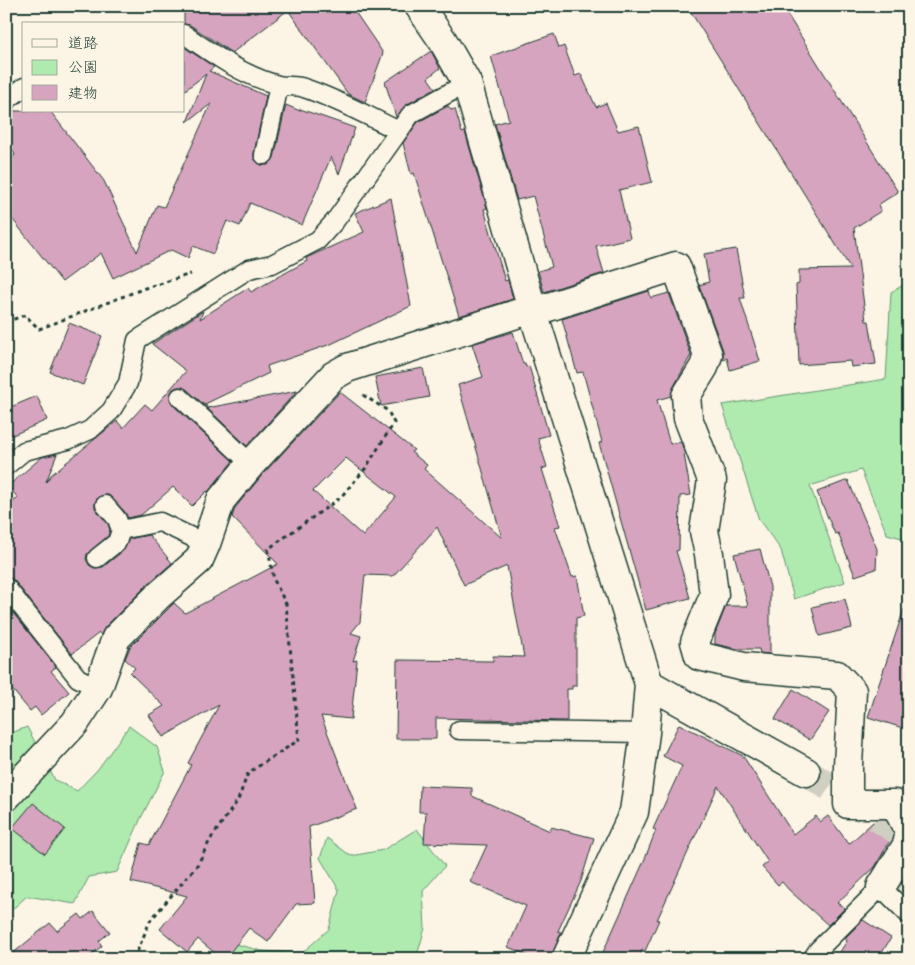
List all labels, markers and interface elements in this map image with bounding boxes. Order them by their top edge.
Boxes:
legend [22,22,185,112]
text: 道路 [68,30,98,56]
text: 公園 [68,54,98,80]
text: 建物 [68,80,98,106]

